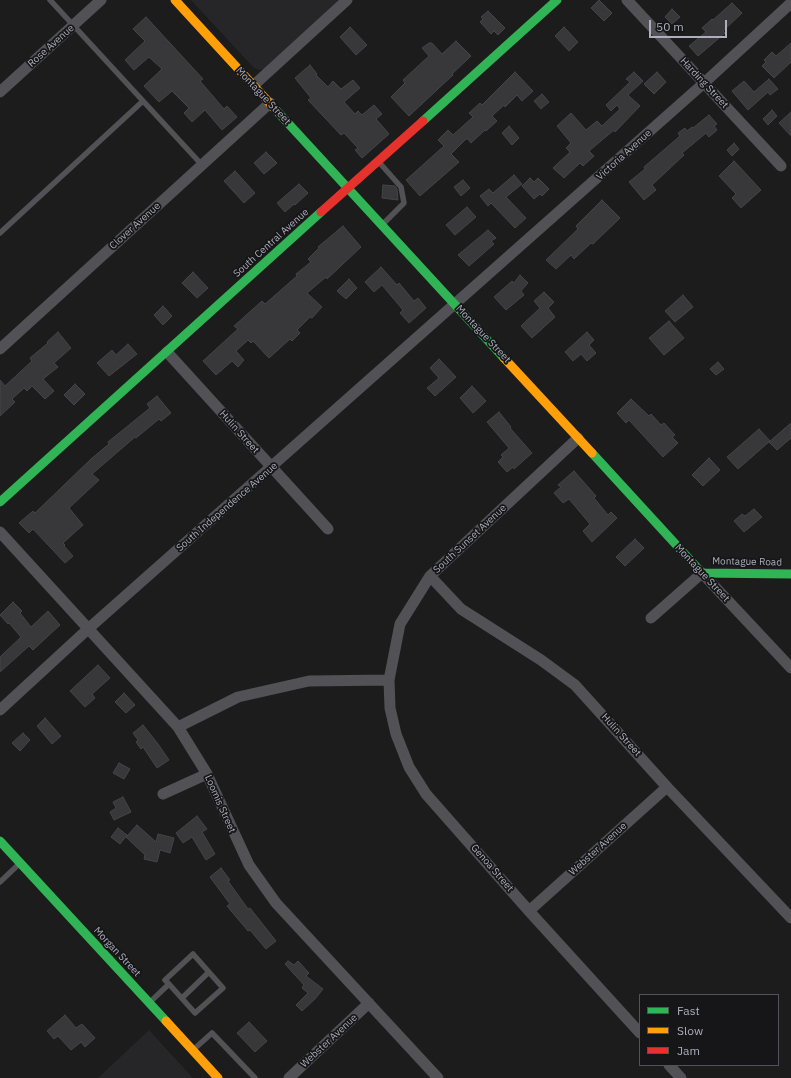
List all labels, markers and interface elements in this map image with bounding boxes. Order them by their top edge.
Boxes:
scale bar [651,12,729,38]
text: 50 m [656,19,684,34]
street label: Rose Avenue [25,22,77,70]
street label: Harding Street [677,55,731,111]
street label: Montague Street [233,65,293,127]
street label: Victoria Avenue [594,127,654,183]
street label: Clover Avenue [107,200,163,252]
street label: South Central Avenue [231,206,311,280]
street label: Montague Street [453,303,513,365]
street label: Hulin Street [217,408,261,456]
street label: South Independence Avenue [174,460,280,554]
street label: South Sunset Avenue [431,502,509,576]
street label: Montague Street [672,542,732,604]
street label: Montague Road [712,555,782,569]
street label: Hulin Street [599,711,643,759]
street label: Loomis Street [202,773,238,835]
street label: Webster Avenue [567,820,629,878]
street label: Genoa Street [468,842,516,894]
street label: Morgan Street [91,925,143,979]
legend [639,994,779,1066]
text: Fast [677,1003,700,1018]
street label: Webster Avenue [298,1012,360,1070]
text: Slow [677,1023,703,1038]
text: Jam [677,1043,700,1058]

